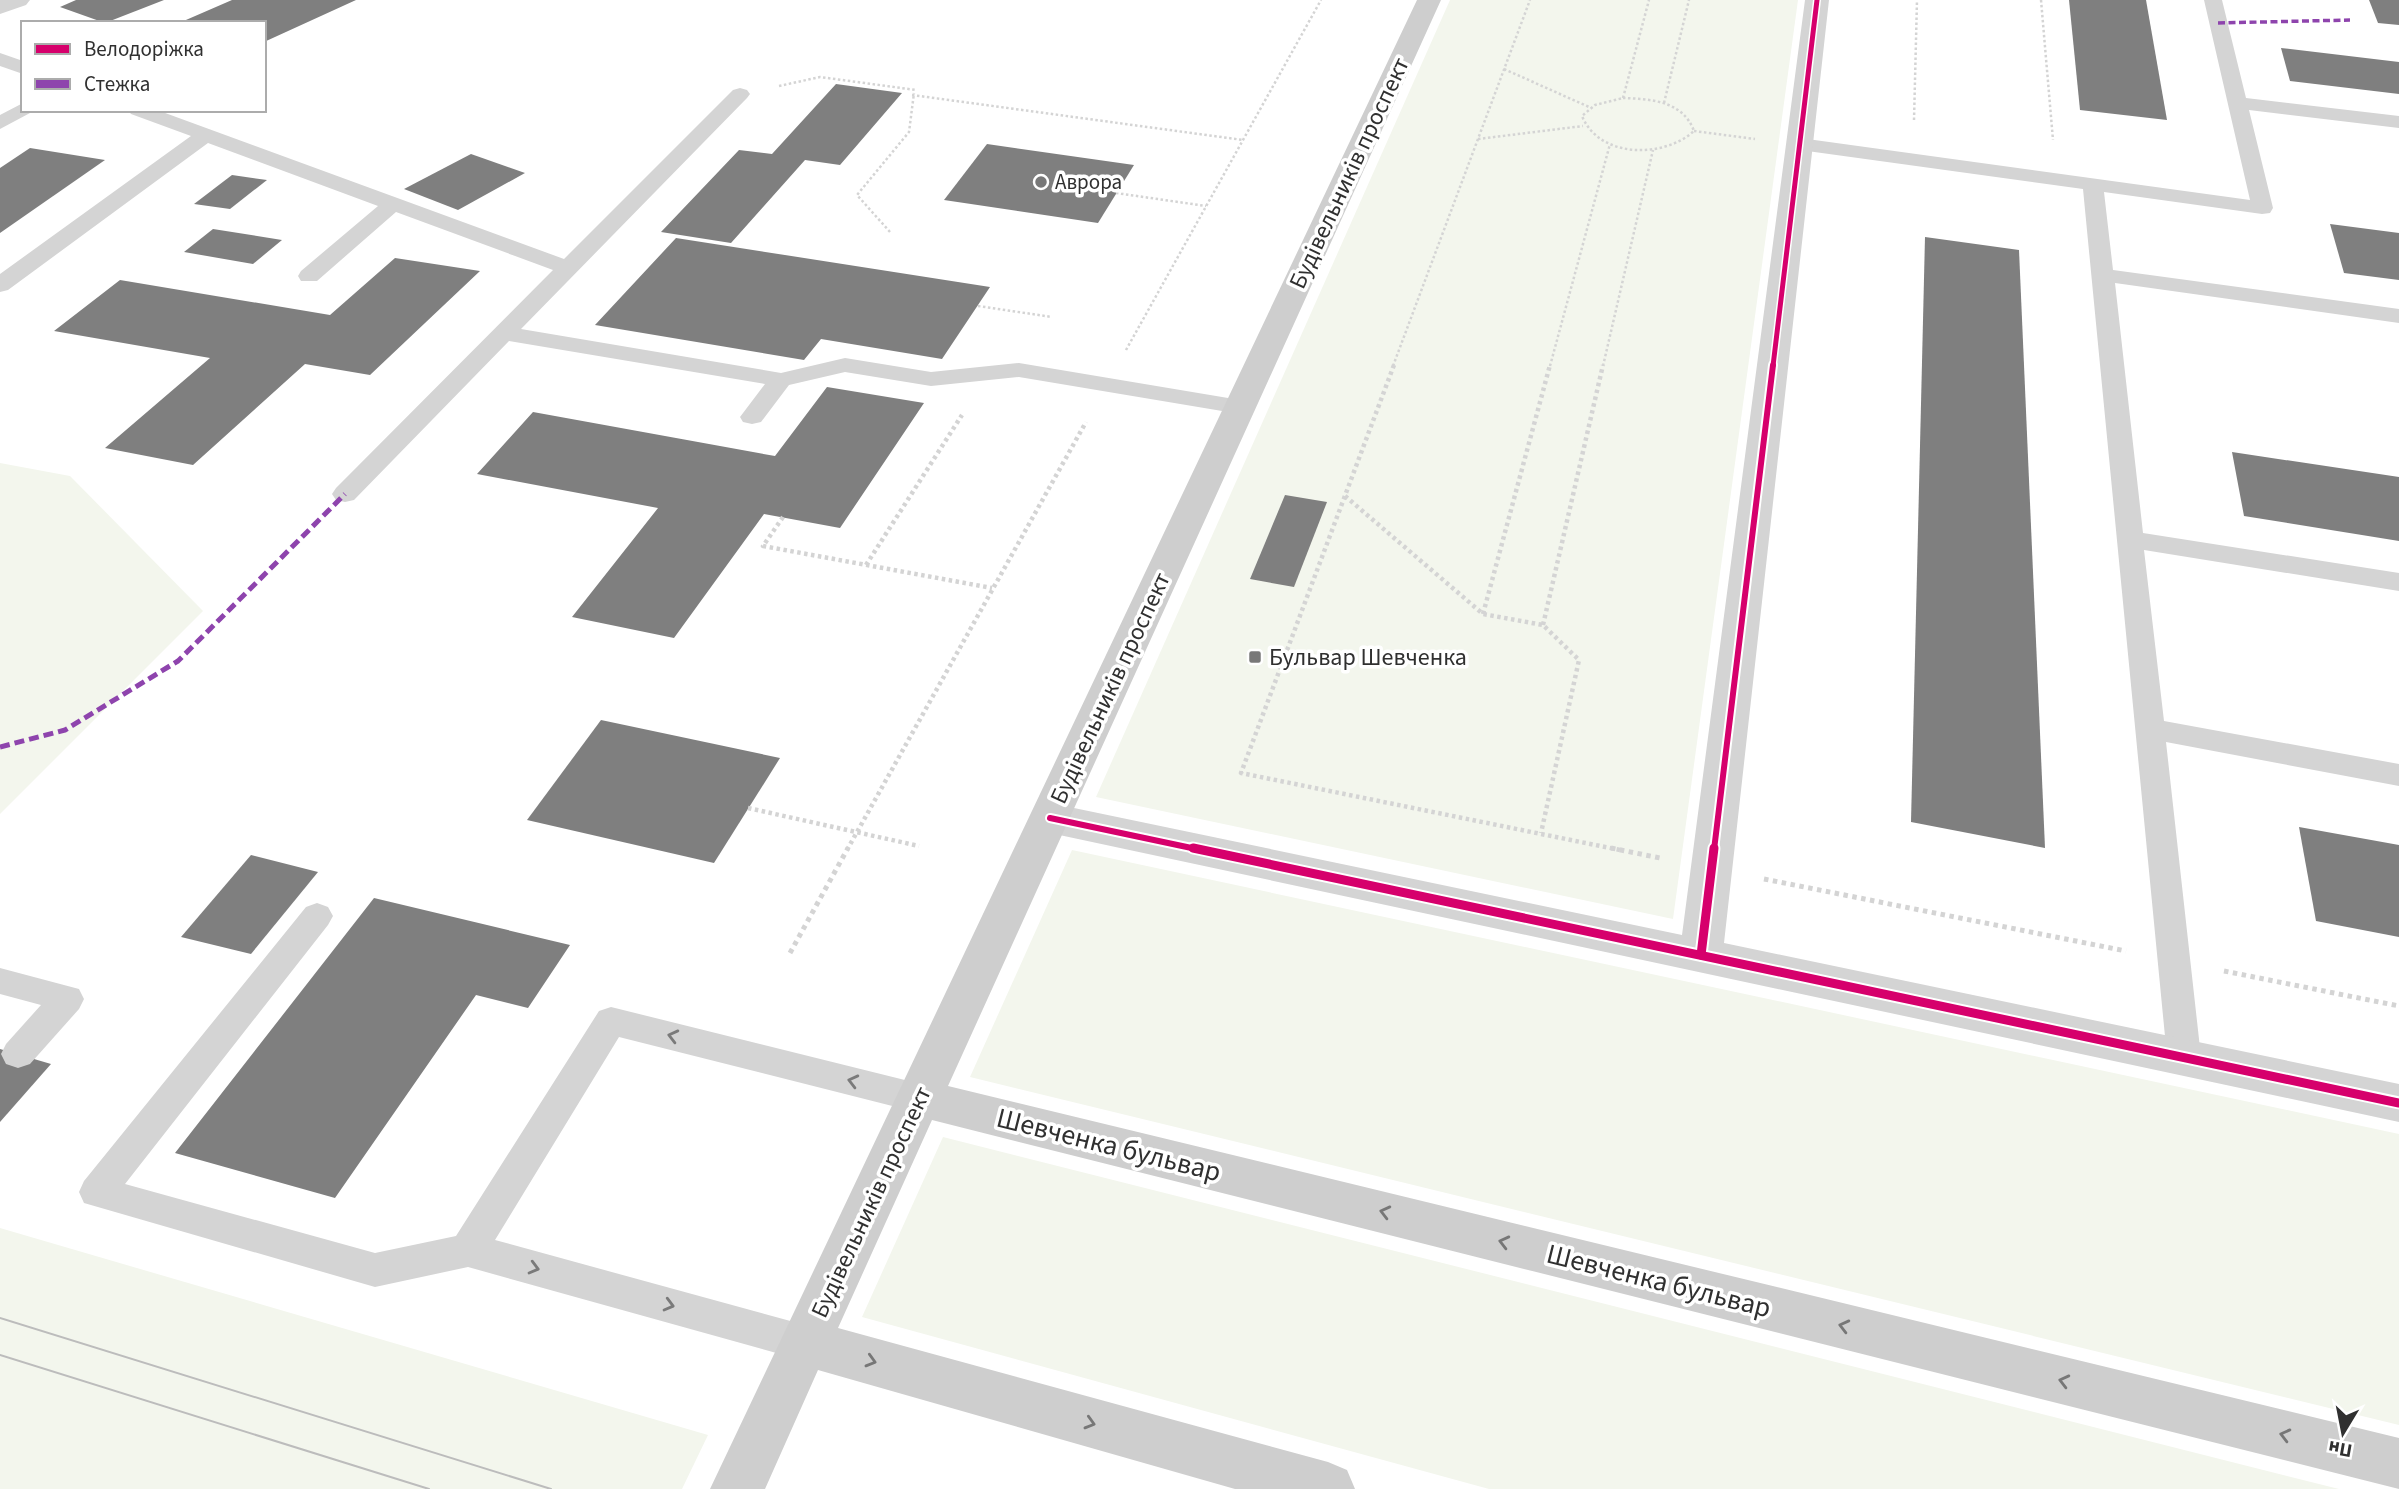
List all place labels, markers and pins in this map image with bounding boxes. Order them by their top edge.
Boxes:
place label: Аврора [1055,167,1122,197]
marker: Аврора [1033,174,1049,190]
place label: Бульвар Шевченка [1269,640,1467,675]
marker: Бульвар Шевченка [1247,649,1263,665]

